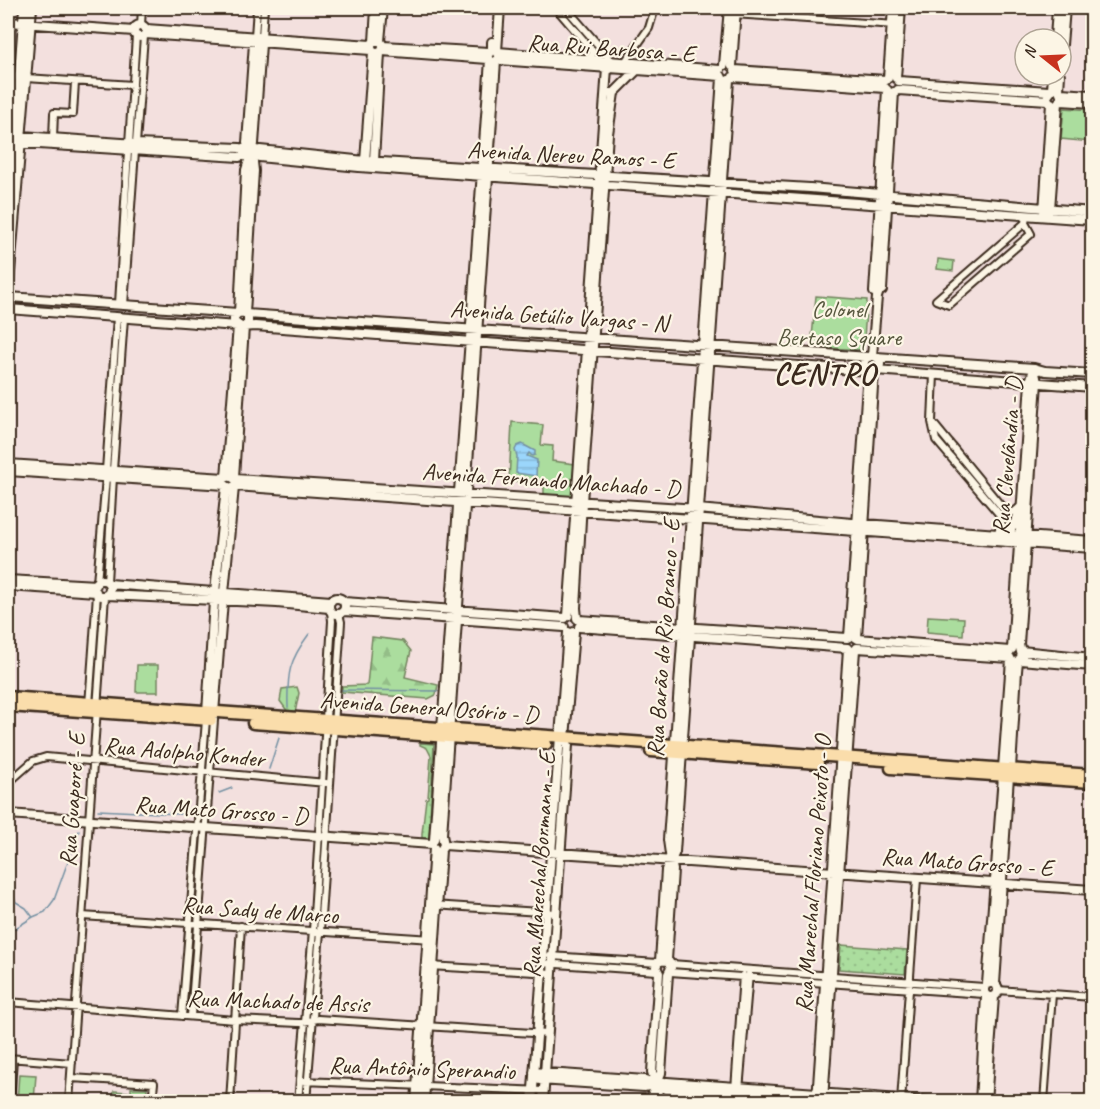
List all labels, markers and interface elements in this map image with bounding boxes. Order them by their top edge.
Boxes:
street label: Rua Rui Barbosa - E [526,27,699,69]
north arrow [1013,27,1073,87]
text: N [1019,42,1042,60]
street label: Avenida Nereu Ramos - E [467,135,679,176]
street label: Avenida Getúlio Vargas - N [449,293,672,339]
park label: Colonel Bertaso Square [777,294,903,352]
district label: CENTRO [774,355,879,393]
street label: Rua Clevelândia - D [985,374,1029,536]
street label: Avenida Fernando Machado - D [421,456,683,504]
street label: Rua Barão do Rio Branco - E [640,515,687,758]
street label: Avenida General Osório - D [319,684,541,730]
street label: Rua Guaporé - E [52,729,92,868]
street label: Rua Adolpho Konder [102,730,268,774]
street label: Rua Marechal Floriano Peixoto - O [788,731,838,1013]
street label: Rua Marechal Bormann - E [516,748,562,979]
street label: Rua Mato Grosso - D [134,789,310,831]
street label: Rua Mato Grosso - E [880,841,1057,883]
street label: Rua Sady de Marco [181,890,341,931]
street label: Rua Machado de Assis [187,983,372,1019]
street label: Rua Antônio Sperandio [329,1050,517,1086]

